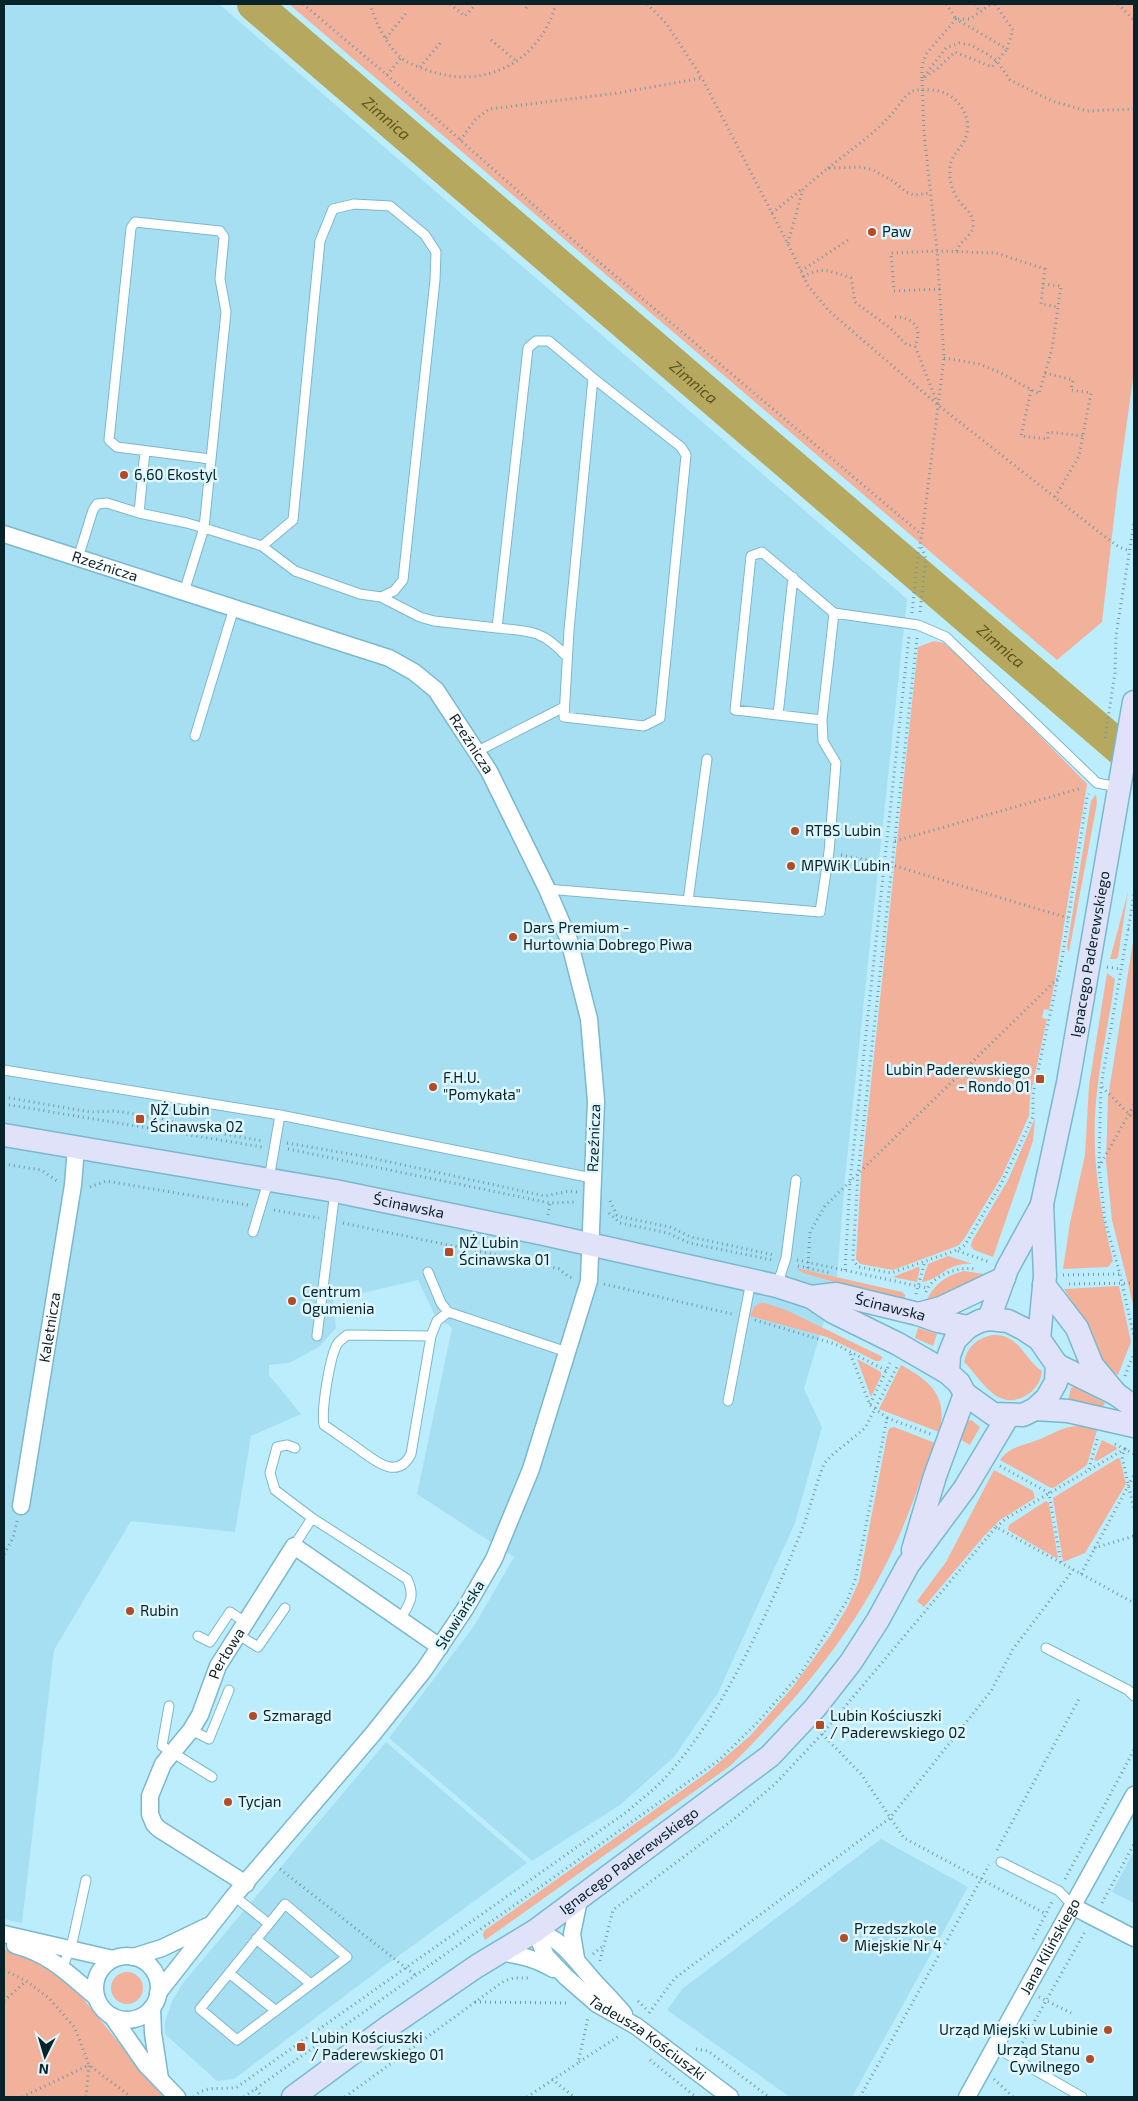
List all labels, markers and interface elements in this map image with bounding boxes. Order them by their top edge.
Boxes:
water label: Zimnica [359,92,415,143]
place label: Paw [882,222,911,240]
marker: Paw [866,226,878,238]
water label: Zimnica [667,356,722,407]
place label: 6,60 Ekostyl [134,465,218,483]
marker: 6,60 Ekostyl [118,469,130,481]
street label: Rzeźnicza [70,547,140,585]
water label: Zimnica [974,620,1029,671]
street label: Rzeźnicza [446,710,498,777]
place label: RTBS Lubin [805,821,881,839]
marker: RTBS Lubin [789,825,801,837]
place label: MPWiK Lubin [801,856,890,874]
marker: MPWiK Lubin [785,860,797,872]
street label: Ignacego Paderewskiego [1066,869,1113,1038]
place label: Dars Premium - Hurtownia Dobrego Piwa [523,918,692,953]
marker: Dars Premium - Hurtownia Dobrego Piwa [507,931,519,943]
place label: Lubin Paderewskiego - Rondo 01 [886,1060,1030,1095]
place label: F.H.U. "Pomykała" [443,1068,521,1103]
marker: Lubin Paderewskiego - Rondo 01 [1034,1073,1046,1085]
marker: F.H.U. "Pomykała" [427,1081,439,1093]
place label: NŻ Lubin Ścinawska 02 [150,1100,243,1135]
street label: Rzeźnicza [583,1104,603,1172]
marker: NŻ Lubin Ścinawska 02 [134,1113,146,1125]
street label: Ścinawska [372,1189,446,1221]
place label: NŻ Lubin Ścinawska 01 [459,1233,550,1268]
marker: NŻ Lubin Ścinawska 01 [443,1246,455,1258]
place label: Centrum Ogumienia [302,1282,375,1317]
street label: Ścinawska [853,1289,928,1324]
street label: Kaletnicza [34,1291,64,1364]
marker: Centrum Ogumienia [286,1295,298,1307]
street label: Słowiańska [431,1576,488,1652]
place label: Rubin [140,1601,179,1619]
marker: Rubin [124,1605,136,1617]
street label: Perłowa [204,1624,248,1681]
place label: Szmaragd [263,1706,332,1724]
place label: Lubin Kościuszki / Paderewskiego 02 [830,1706,966,1741]
marker: Szmaragd [247,1710,259,1722]
marker: Lubin Kościuszki / Paderewskiego 02 [814,1719,826,1731]
place label: Tycjan [238,1792,282,1811]
marker: Tycjan [222,1796,234,1808]
street label: Ignacego Paderewskiego [556,1803,702,1918]
street label: Jana Kilińskiego [1016,1895,1083,1997]
place label: Przedszkole Miejskie Nr 4 [854,1919,942,1955]
marker: Przedszkole Miejskie Nr 4 [838,1932,850,1944]
street label: Tadeusza Kościuszki [585,1991,710,2084]
place label: Urząd Miejski w Lubinie [939,2020,1098,2039]
marker: Urząd Miejski w Lubinie [1102,2024,1114,2036]
place label: Lubin Kościuszki / Paderewskiego 01 [311,2028,444,2063]
north arrow [20,2031,70,2081]
place label: Urząd Stanu Cywilnego [997,2040,1080,2075]
marker: Lubin Kościuszki / Paderewskiego 01 [295,2041,307,2053]
marker: Urząd Stanu Cywilnego [1084,2053,1096,2065]
text: N [38,2061,50,2078]

